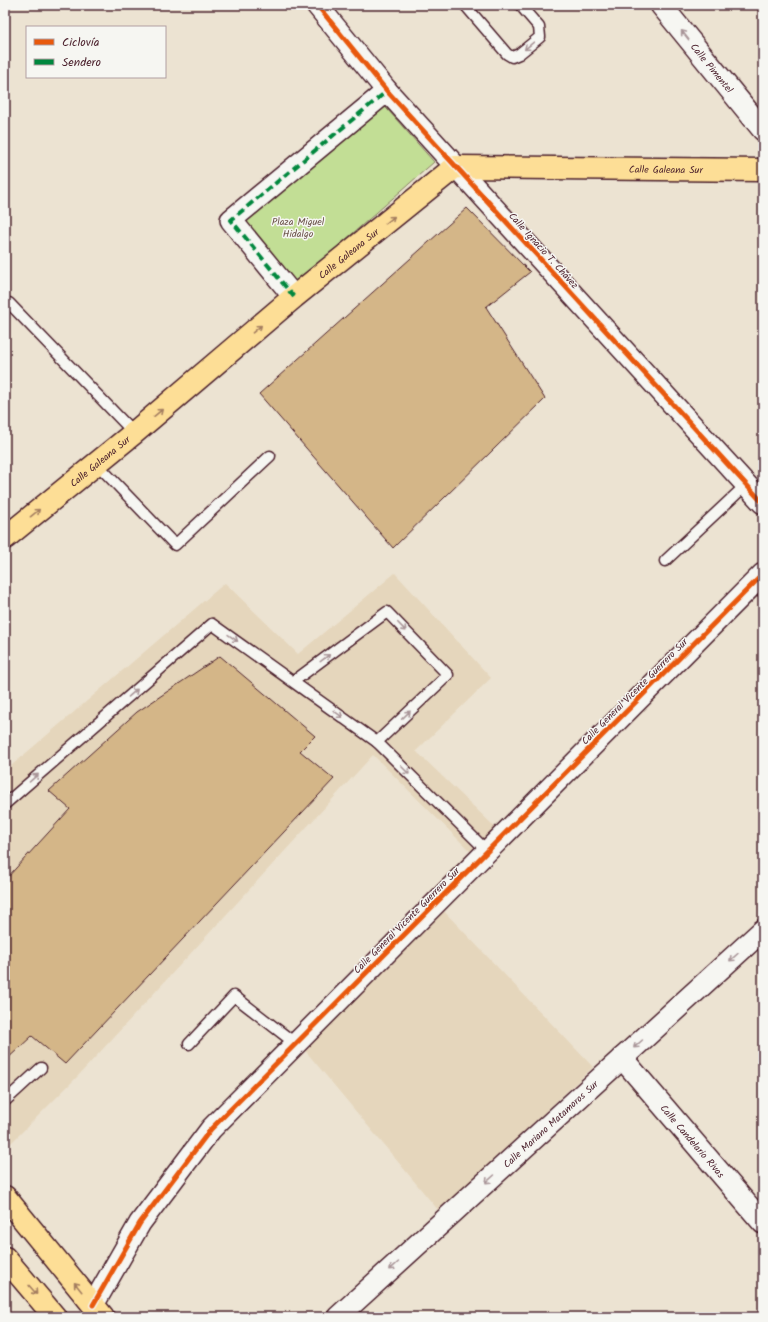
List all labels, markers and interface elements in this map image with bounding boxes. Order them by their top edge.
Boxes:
legend [26,26,166,78]
one-way arrow [681,29,690,40]
text: Ciclovía [62,33,100,52]
street label: Calle Pimentel [686,40,737,97]
one-way arrow [524,41,535,50]
text: Sendero [62,53,101,72]
street label: Calle Galeana Sur [629,162,704,178]
street label: Calle Ignacio T. Chávez [504,209,582,293]
park label: Plaza Miguel Hidalgo [272,214,325,242]
one-way arrow [384,216,395,224]
street label: Calle Galeana Sur [315,224,383,284]
one-way arrow [251,325,262,334]
one-way arrow [152,409,163,418]
street label: Calle Galeana Sur [66,432,135,491]
one-way arrow [30,509,41,518]
one-way arrow [397,622,406,632]
one-way arrow [227,634,238,642]
street label: Calle General Vicente Guerrero Sur [578,634,692,749]
one-way arrow [320,654,331,662]
one-way arrow [127,689,137,698]
one-way arrow [333,709,344,718]
one-way arrow [401,711,411,720]
one-way arrow [400,765,410,775]
one-way arrow [29,774,40,783]
street label: Calle General Vicente Guerrero Sur [350,863,464,978]
one-way arrow [729,952,739,961]
one-way arrow [633,1039,643,1049]
street label: Calle Mariano Matamoros Sur [500,1076,603,1172]
street label: Calle Candelario Rivas [656,1101,729,1182]
one-way arrow [485,1174,495,1183]
one-way arrow [389,1262,399,1271]
one-way arrow [74,1282,83,1293]
one-way arrow [28,1285,37,1296]

